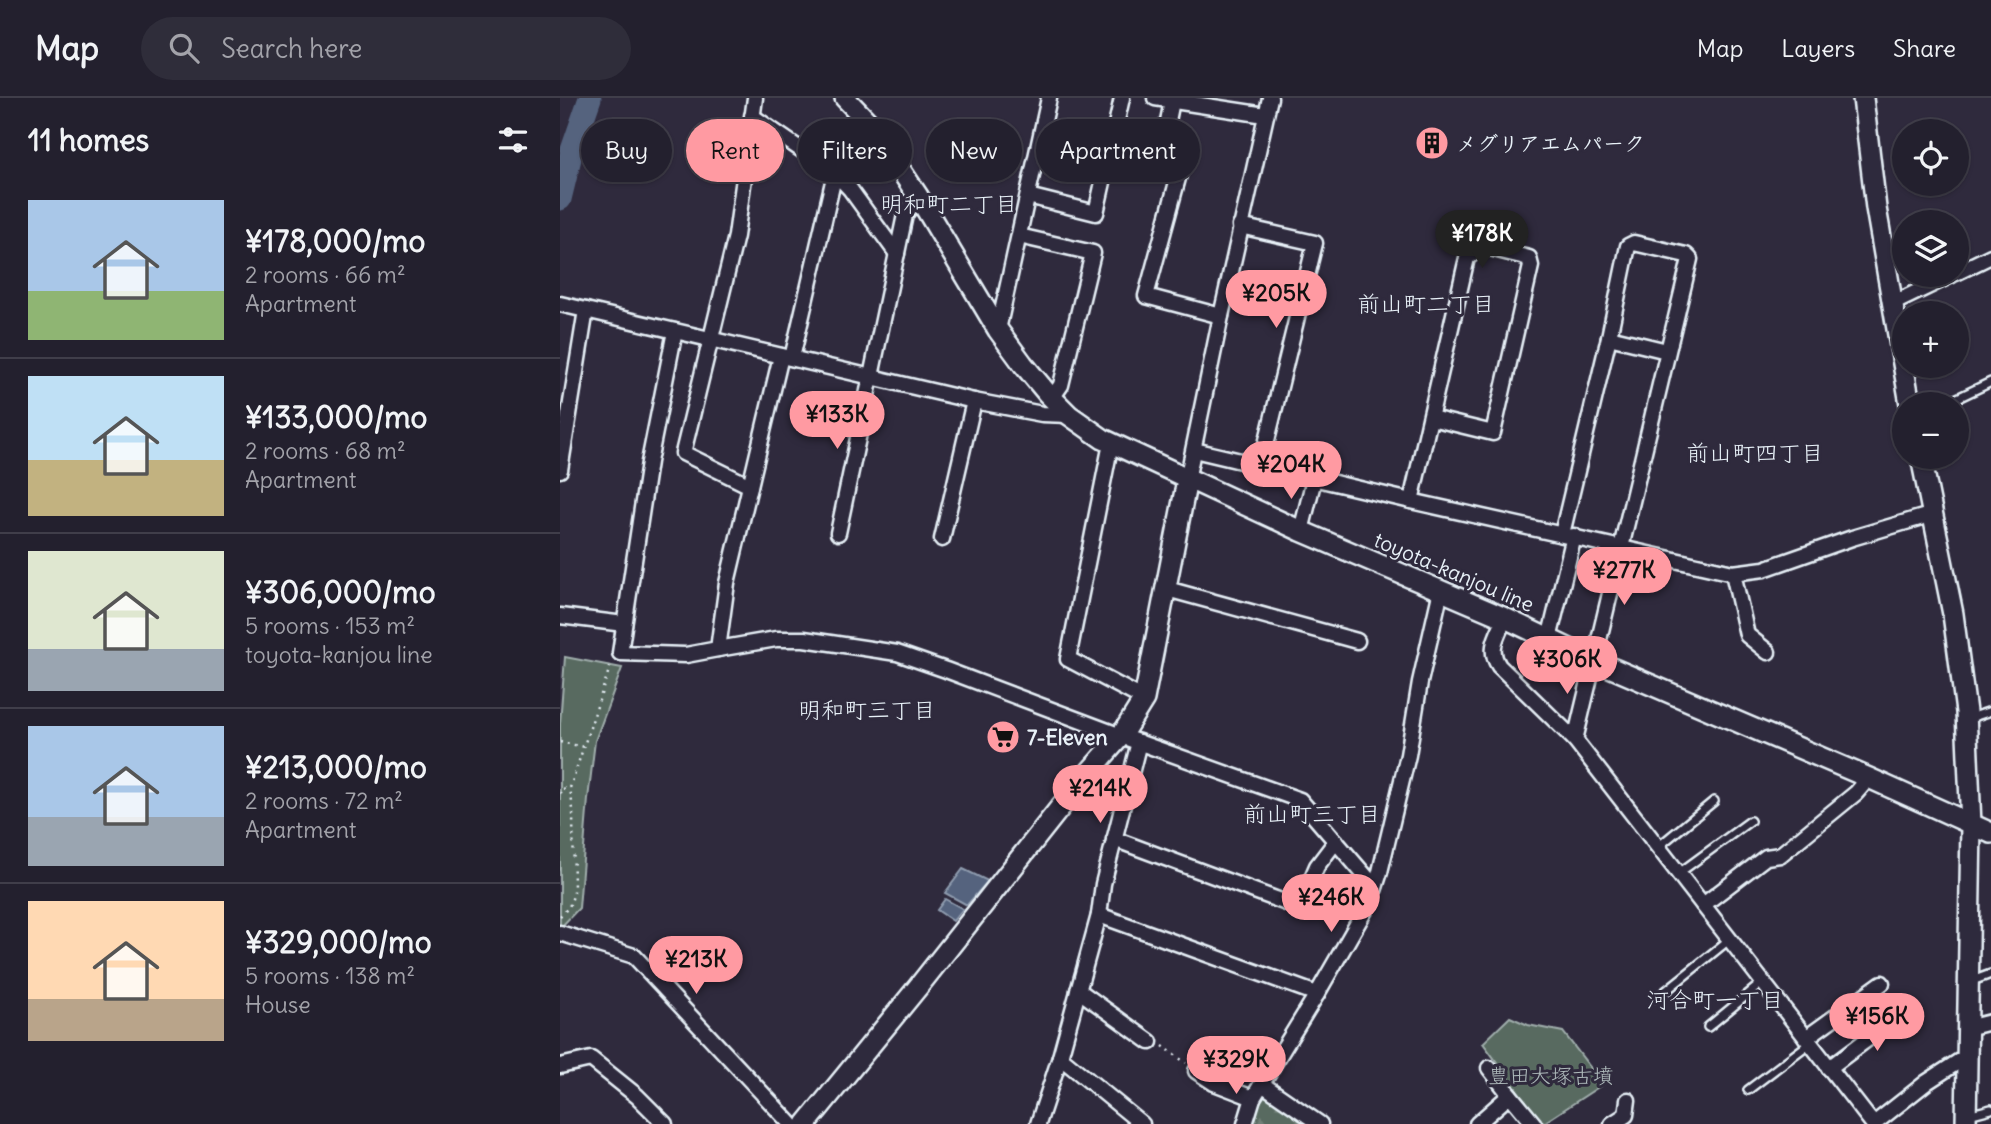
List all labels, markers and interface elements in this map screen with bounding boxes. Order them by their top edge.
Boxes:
search box [141,17,631,80]
text: Map [35,27,99,69]
icon: search [165,29,203,67]
text: Search here [221,32,362,65]
text: Map [1697,33,1743,63]
text: Layers [1781,33,1855,63]
text: Share [1893,33,1956,63]
chip: Buy [581,119,672,182]
chip: Rent [686,119,784,182]
chip: Filters [798,119,912,182]
chip: New [926,119,1022,182]
chip: Apartment [1036,119,1200,182]
map controls [1892,119,1969,469]
button: locate [1892,119,1969,196]
text: 11 homes [28,121,149,159]
icon: filters [494,121,532,159]
building icon: メグリアエムパーク [1413,124,1451,162]
place label: メグリアエムパーク [1456,130,1645,157]
district label: 明和町二丁目 [880,189,1018,218]
button: layers [1892,210,1969,287]
pin: ¥178K [1433,211,1531,270]
text: ¥178K [1451,218,1513,247]
text: ¥178,000/mo [245,222,425,260]
icon: home [84,228,168,312]
text: 2 rooms · 66 m² [245,260,406,289]
pin: ¥205K [1227,271,1325,330]
text: ¥205K [1242,278,1310,307]
text: Apartment [245,289,357,318]
district label: 前山町二丁目 [1357,289,1495,318]
button: + [1892,301,1969,378]
pin: ¥133K [788,392,886,451]
button: − [1892,392,1969,469]
text: ¥133,000/mo [245,398,427,436]
text: ¥133K [806,399,868,428]
icon: home [84,404,168,488]
text: 2 rooms · 68 m² [245,436,406,465]
district label: 前山町四丁目 [1686,438,1824,467]
pin: ¥204K [1242,442,1340,501]
text: ¥204K [1257,449,1325,478]
text: Apartment [245,465,357,494]
street label: toyota-kanjou line [1370,526,1538,618]
pin: ¥277K [1575,547,1673,607]
text: ¥277K [1593,555,1655,584]
text: ¥306,000/mo [245,573,436,611]
icon: home [84,579,168,663]
text: 5 rooms · 153 m² [245,611,415,640]
pin: ¥306K [1518,636,1616,696]
text: toyota-kanjou line [245,640,433,669]
text: ¥306K [1532,644,1602,673]
district label: 明和町三丁目 [798,695,936,724]
supermarket icon: 7-Eleven [984,718,1022,756]
place label: 7-Eleven [1027,724,1108,751]
text: ¥213,000/mo [245,748,427,786]
icon: home [84,754,168,838]
pin: ¥214K [1051,766,1149,825]
text: ¥214K [1069,773,1131,802]
text: 2 rooms · 72 m² [245,786,403,815]
district label: 前山町三丁目 [1243,799,1381,828]
text: Apartment [245,815,357,844]
pin: ¥246K [1282,874,1380,934]
text: ¥246K [1298,882,1364,911]
text: ¥329,000/mo [245,923,432,961]
icon: home [84,929,168,1013]
pin: ¥213K [647,936,745,996]
text: ¥213K [665,944,727,973]
text: 5 rooms · 138 m² [245,961,415,990]
district label: 河合町一丁目 [1646,985,1784,1014]
text: House [245,990,311,1019]
pin: ¥156K [1828,993,1926,1053]
text: ¥156K [1845,1001,1909,1030]
pin: ¥329K [1187,1037,1285,1096]
text: ¥329K [1203,1044,1269,1073]
park label: 豊田大塚古墳 [1488,1062,1614,1089]

